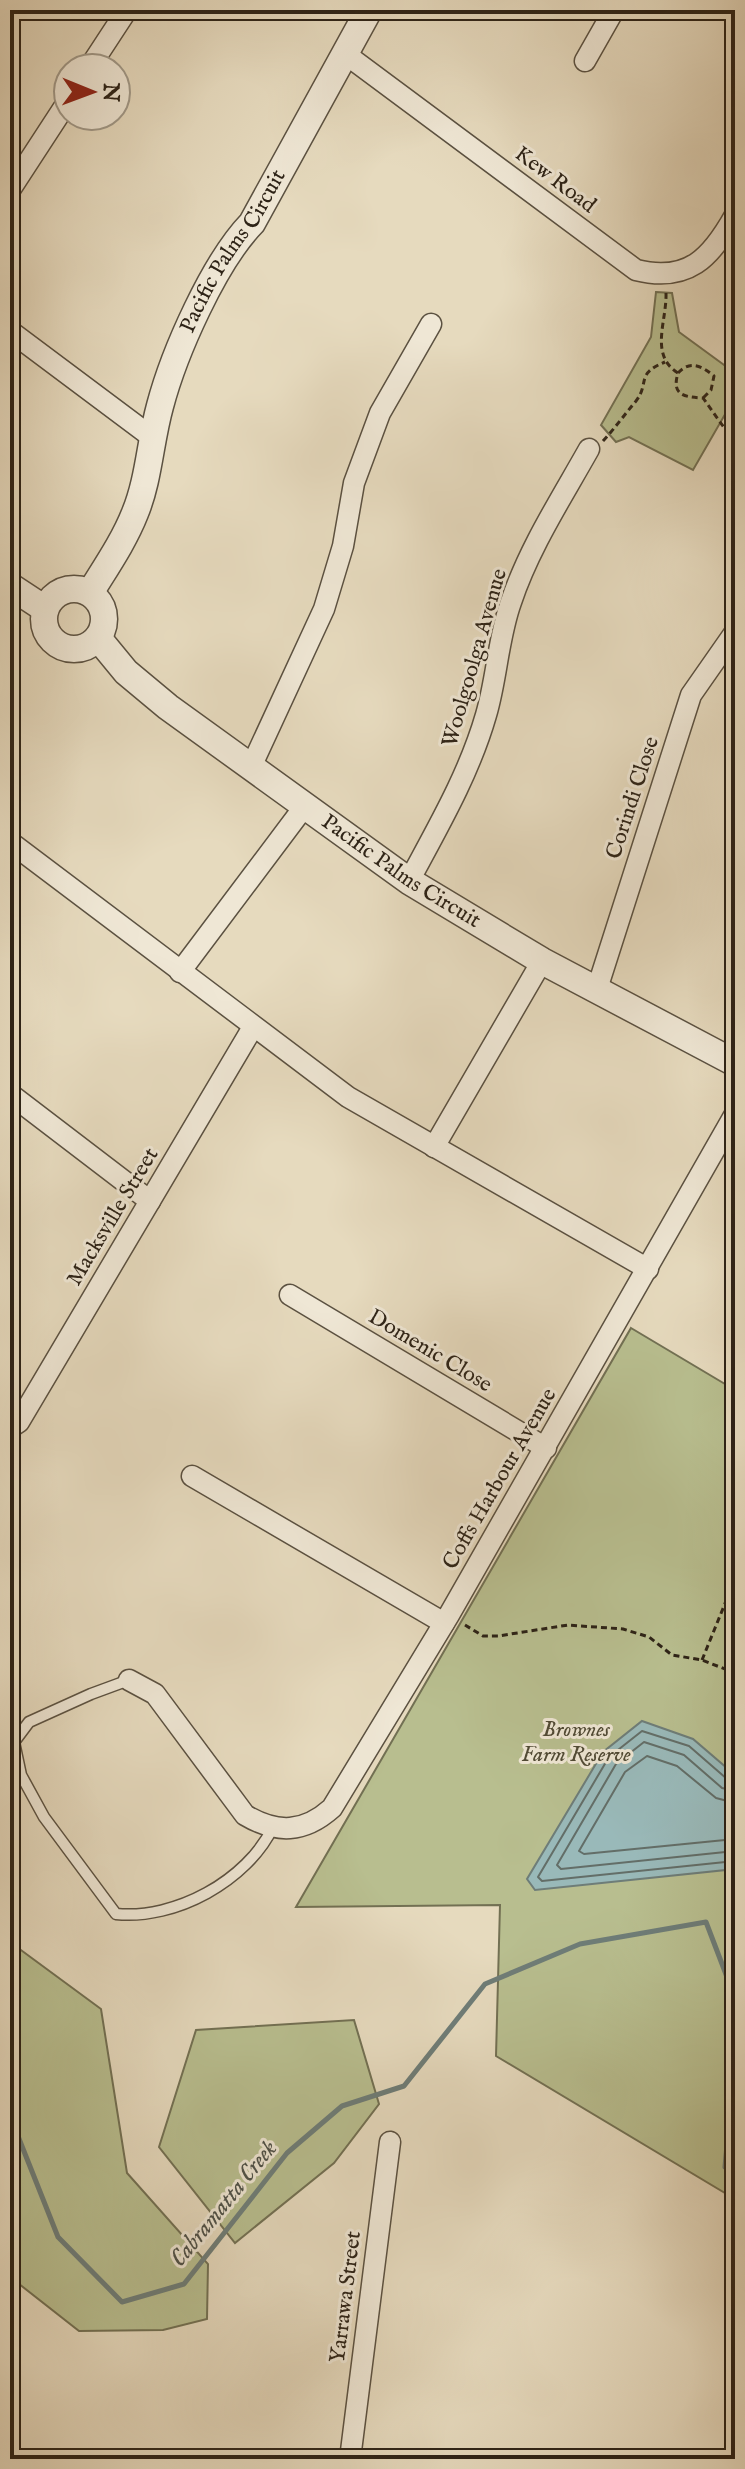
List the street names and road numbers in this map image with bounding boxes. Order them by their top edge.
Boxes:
street label: Kew Road [509,140,602,220]
street label: Pacific Palms Circuit [174,164,293,337]
street label: Woolgoolga Avenue [436,565,514,751]
street label: Corindi Close [600,733,666,863]
street label: Pacific Palms Circuit [316,808,486,935]
street label: Macksville Street [61,1142,165,1291]
street label: Domenic Close [363,1303,497,1399]
street label: Coffs Harbour Avenue [437,1383,563,1575]
street label: Yarrawa Street [324,2229,368,2365]

